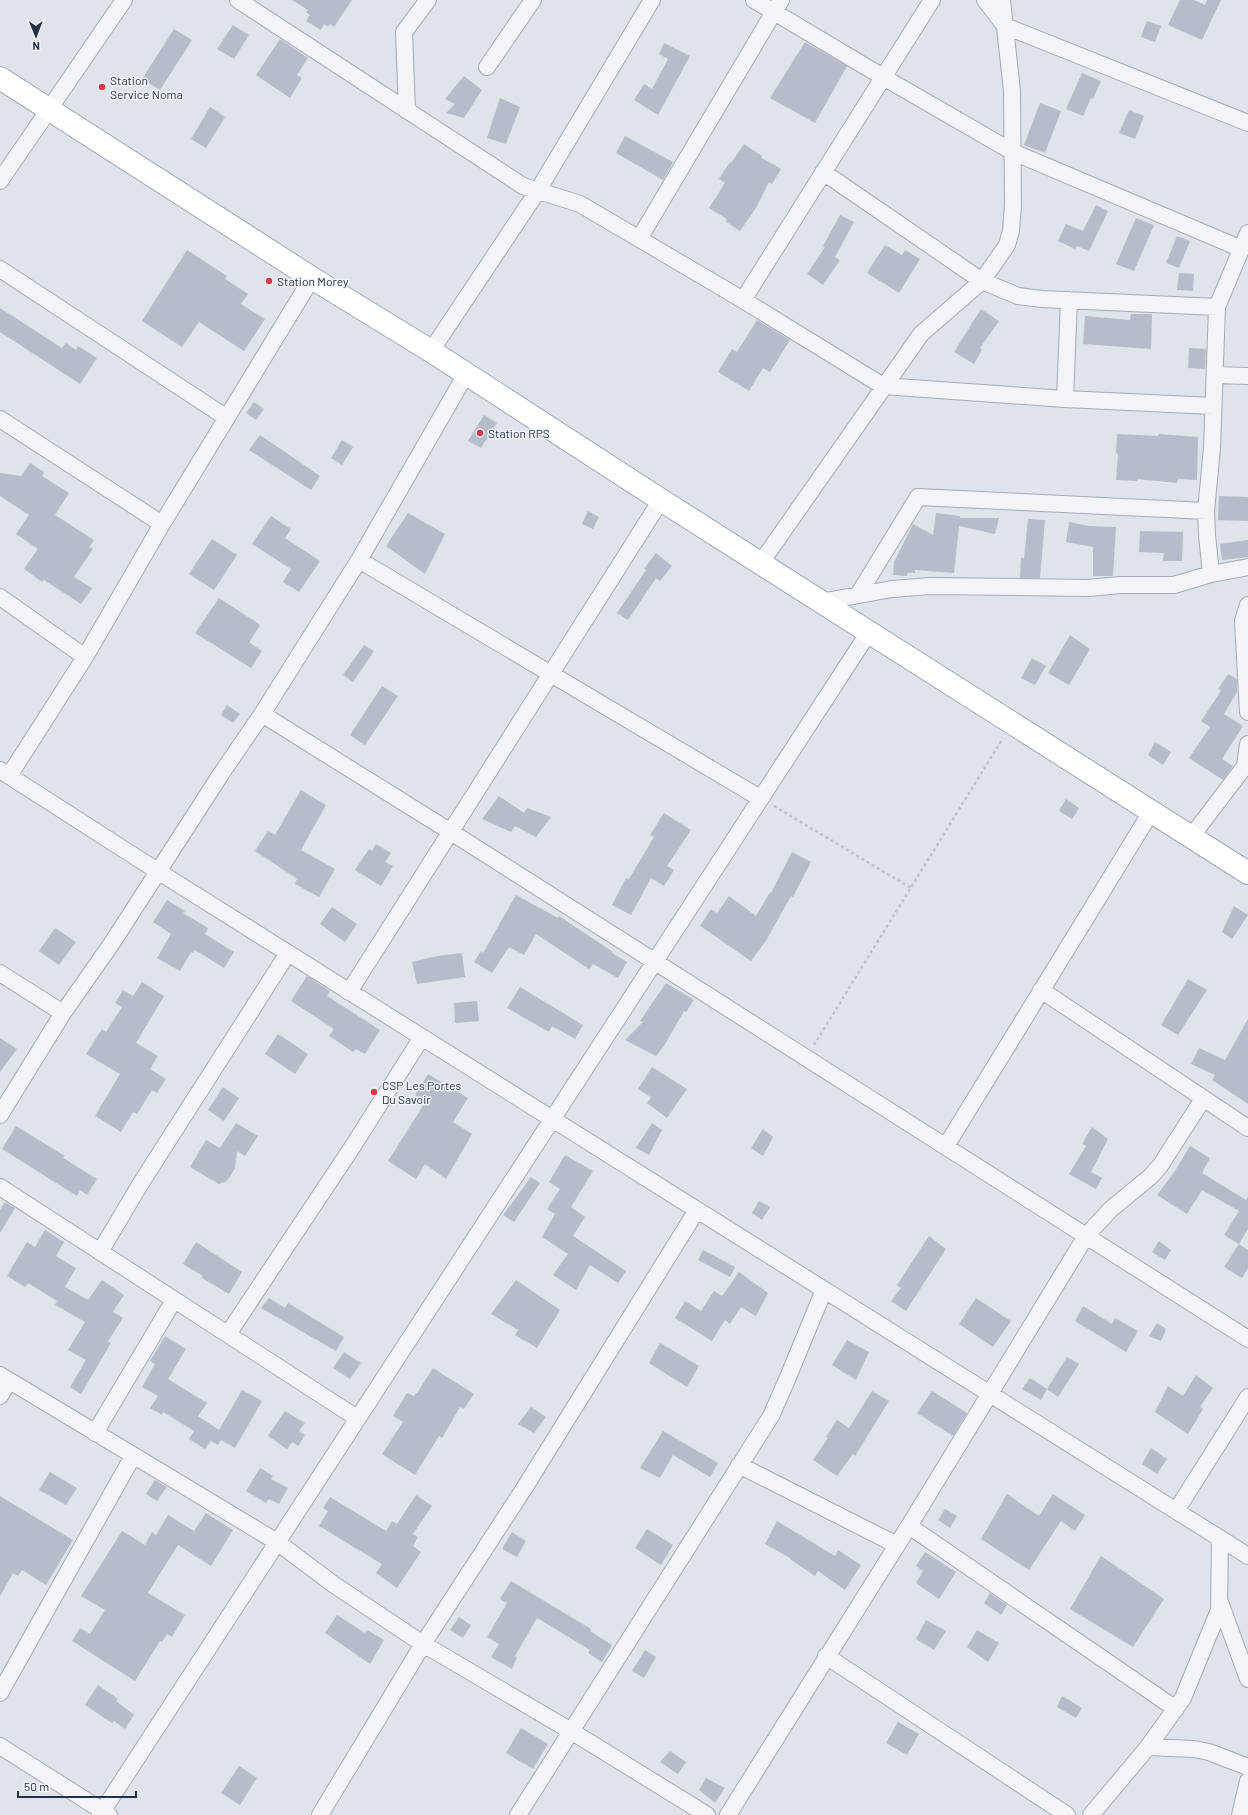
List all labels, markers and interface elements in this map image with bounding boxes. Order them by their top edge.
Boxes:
north arrow [16,16,56,56]
text: N [32,40,40,53]
place label: Station Service Noma [110,73,183,101]
marker: Station Service Noma [97,82,107,92]
place label: Station Morey [277,274,349,288]
marker: Station Morey [264,276,274,286]
place label: Station RPS [488,426,550,440]
marker: Station RPS [475,428,485,438]
place label: CSP Les Portes Du Savoir [382,1078,462,1106]
marker: CSP Les Portes Du Savoir [369,1087,379,1097]
scale bar [18,1773,136,1799]
text: 50 m [24,1779,49,1793]

